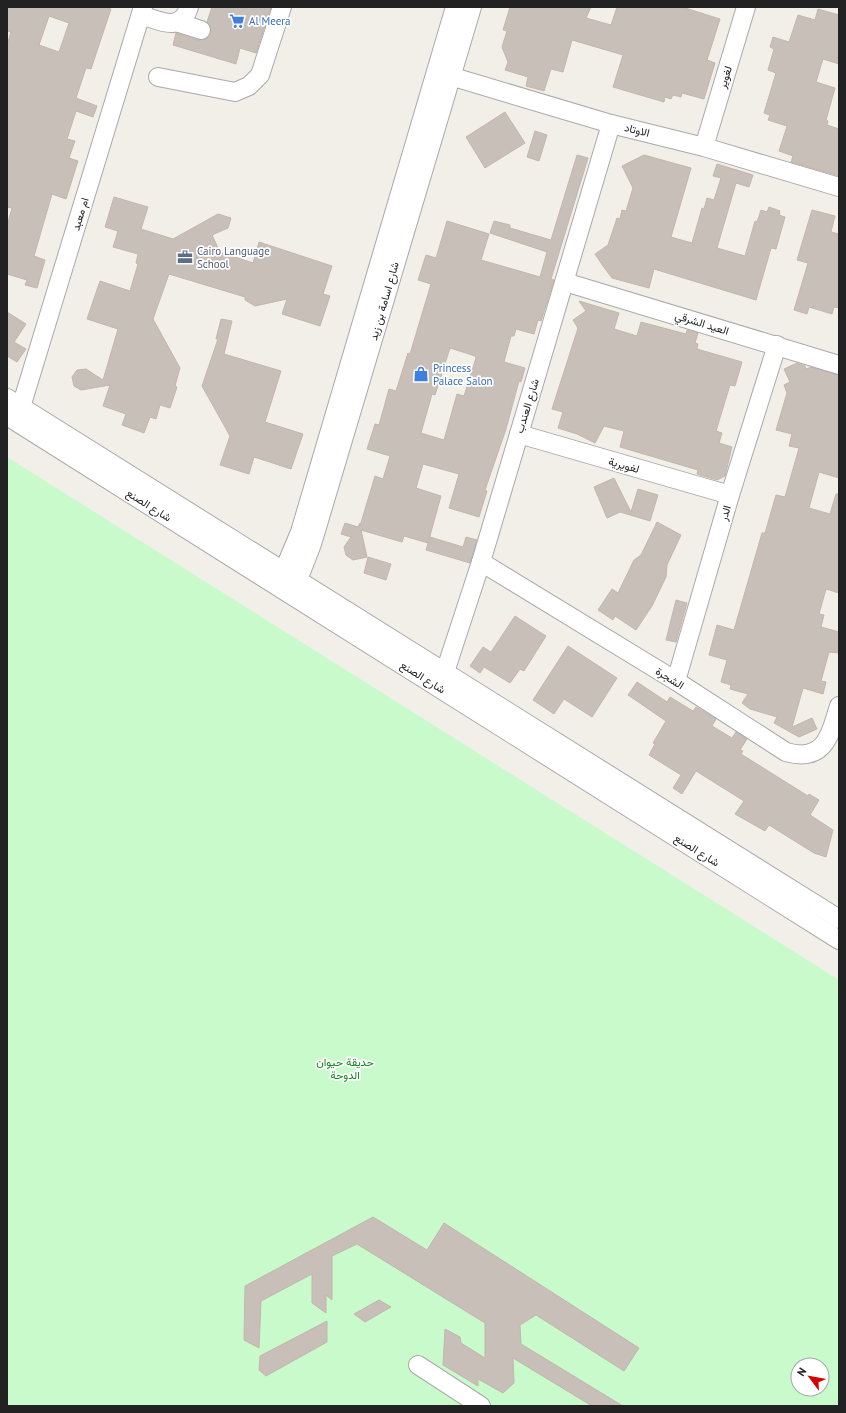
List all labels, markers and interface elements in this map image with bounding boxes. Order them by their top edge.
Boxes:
supermarket icon: Al Meera [228,12,246,30]
place label: Al Meera [249,14,291,28]
street label: لغوير [715,64,735,91]
street label: الاوتاد [623,120,651,140]
street label: ام معبد [68,196,93,233]
place label: Cairo Language School [197,244,270,271]
office icon: Cairo Language School [176,248,194,266]
street label: شارع اسامة بن زيد [366,260,403,342]
street label: العيد الشرقي [673,308,731,341]
place label: Princess Palace Salon [433,361,493,388]
shop icon: Princess Palace Salon [412,365,430,383]
street label: شارع العندب [512,377,543,435]
street label: لغويرية [607,454,641,476]
street label: شارع الصنع [123,486,174,525]
street label: الدر [716,504,734,523]
street label: شارع الصنع [397,658,448,697]
street label: الشجرة [653,664,687,692]
street label: شارع الصنع [671,831,722,870]
park label: حديقة حيوان الدوحة [316,1055,374,1082]
north arrow [790,1357,830,1397]
text: N [794,1365,809,1378]

